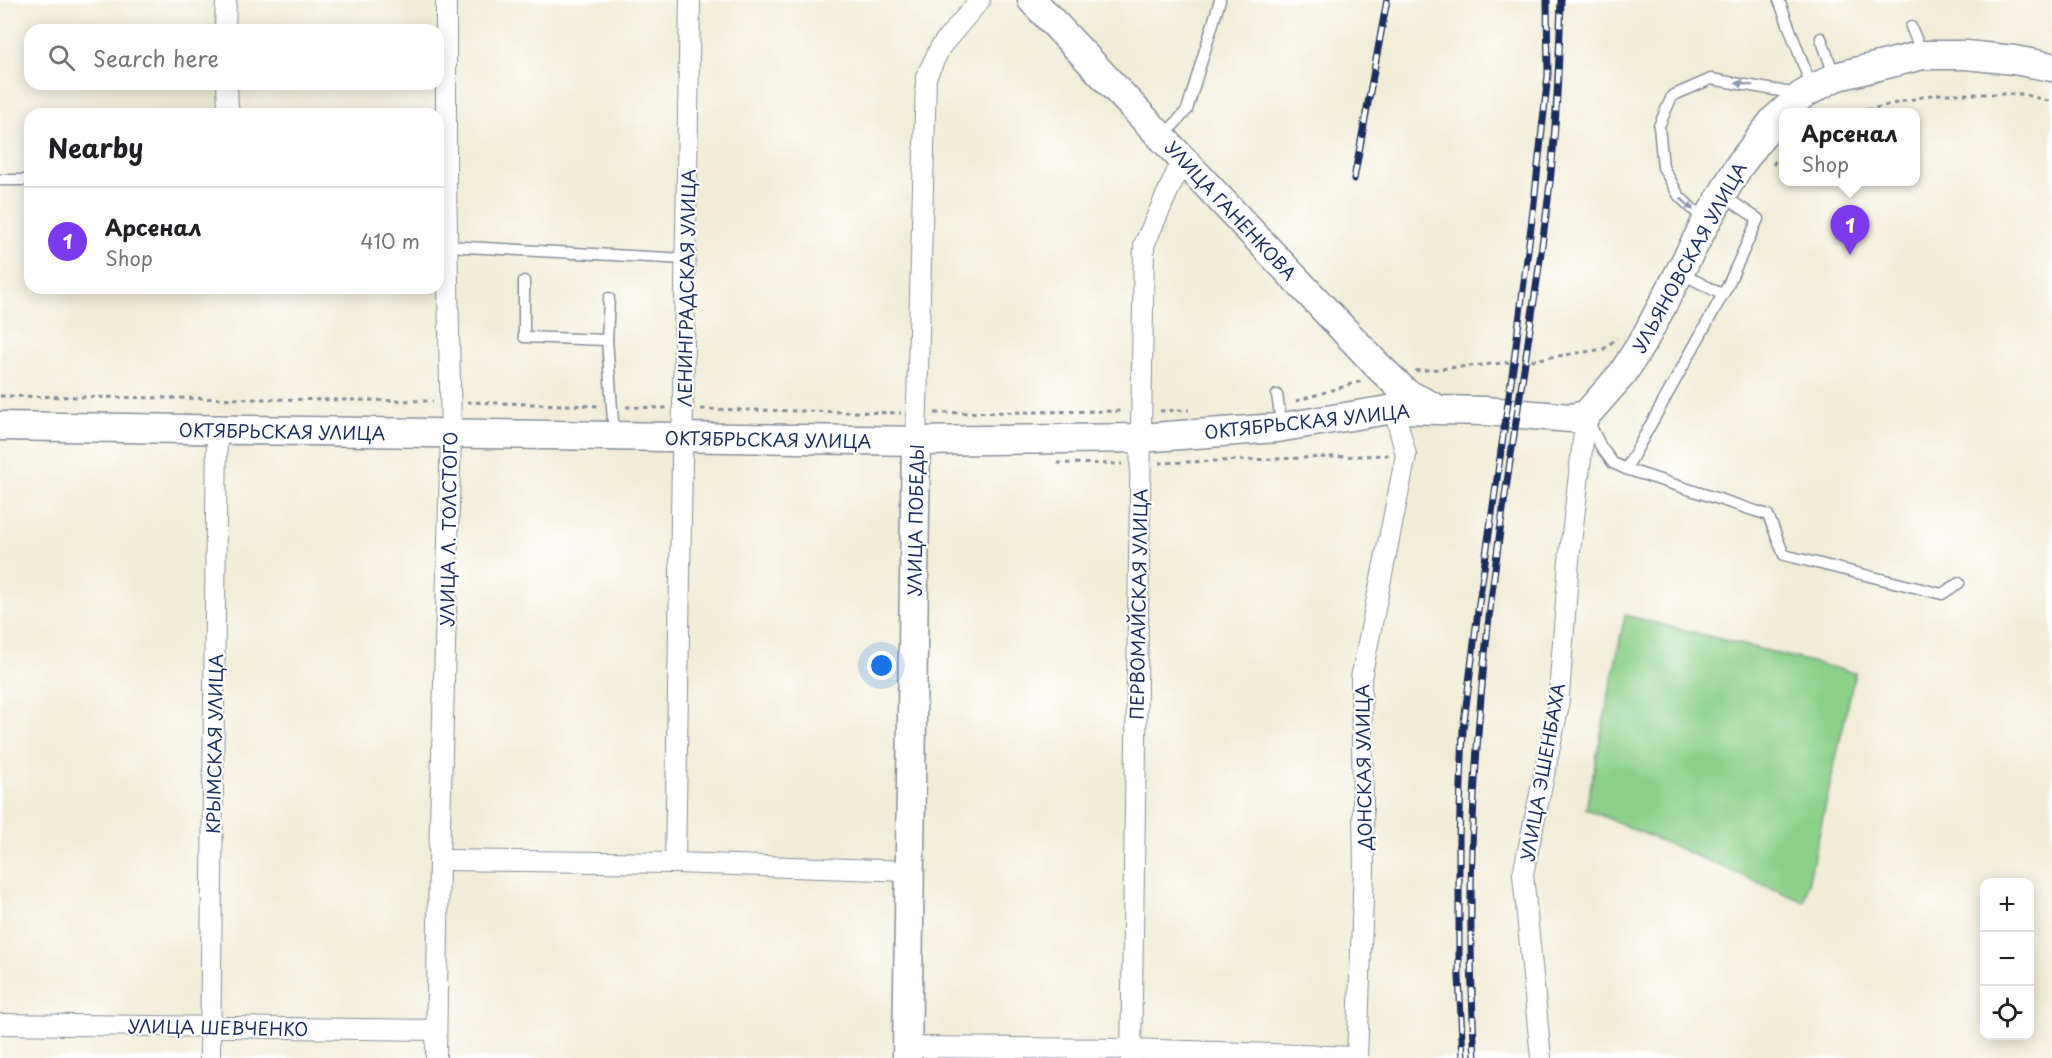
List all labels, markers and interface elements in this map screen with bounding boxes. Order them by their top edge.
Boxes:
search box [24,24,444,90]
icon: search [45,41,78,74]
text: Search here [93,41,219,74]
one-way arrow [1735,79,1754,88]
popup [1779,108,1920,186]
text: Арсенал [1801,116,1898,149]
text: Nearby [48,128,143,167]
street label: УЛИЦА ГАНЕНКОВА [1159,134,1303,286]
text: Shop [1801,149,1849,179]
street label: УЛЬЯНОВСКАЯ УЛИЦА [1625,157,1753,357]
street label: ЛЕНИНГРАДСКАЯ УЛИЦА [670,169,702,407]
one-way arrow [1680,197,1695,211]
pin: 1 [1830,206,1870,255]
text: Арсенал [105,210,201,243]
text: 1 [63,226,72,256]
text: 410 m [360,226,420,256]
text: Shop [105,243,153,273]
street label: ОКТЯБРЬСКАЯ УЛИЦА [1203,397,1411,445]
street label: ОКТЯБРЬСКАЯ УЛИЦА [178,416,386,446]
street label: ОКТЯБРЬСКАЯ УЛИЦА [664,424,872,454]
street label: УЛИЦА Л. ТОЛСТОГО [433,431,463,627]
street label: УЛИЦА ПОБЕДЫ [900,444,930,596]
street label: ПЕРВОМАЙСКАЯ УЛИЦА [1122,488,1154,720]
your location [867,651,896,680]
street label: КРЫМСКАЯ УЛИЦА [199,653,229,834]
street label: УЛИЦА ЭШЕНБАХА [1513,681,1571,863]
street label: ДОНСКАЯ УЛИЦА [1348,684,1378,851]
map controls [1980,878,2034,1040]
button: + [1980,878,2034,932]
button: − [1980,932,2034,986]
button: locate [1980,986,2034,1040]
street label: УЛИЦА ШЕВЧЕНКО [128,1012,308,1042]

